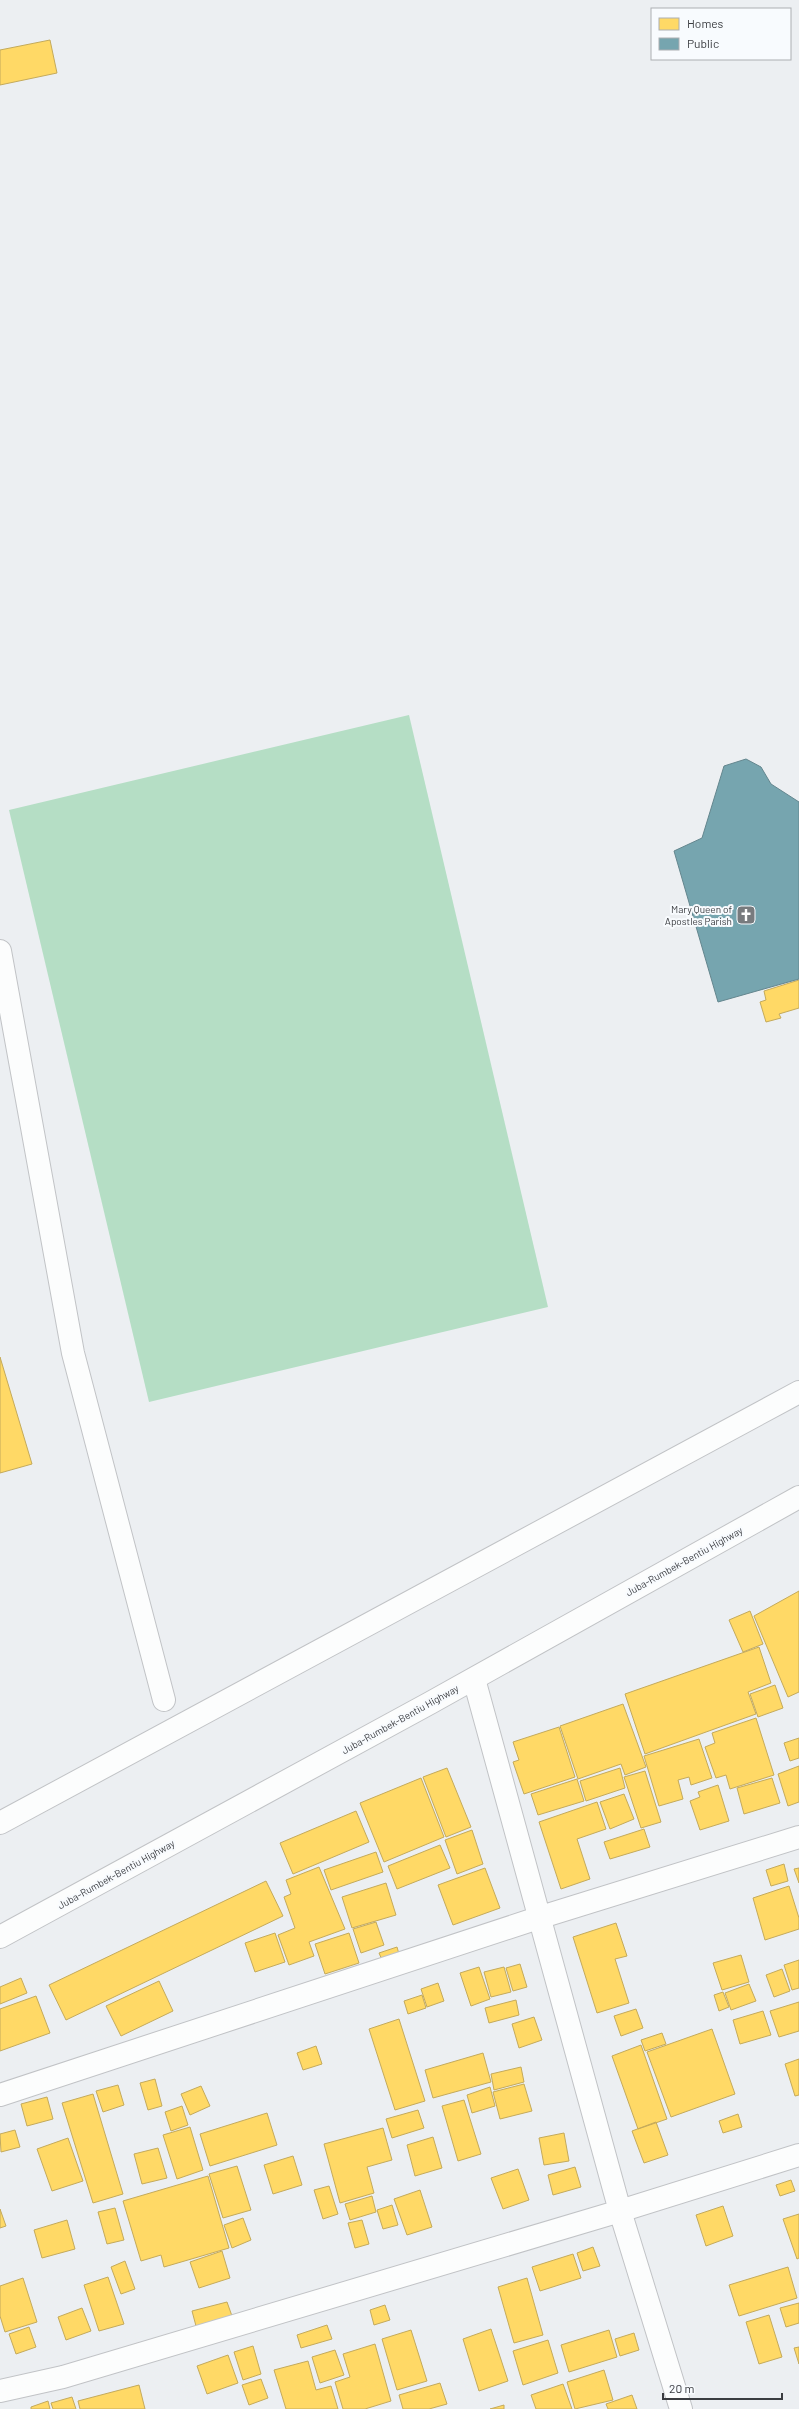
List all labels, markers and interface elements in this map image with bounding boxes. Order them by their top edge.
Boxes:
legend [651,8,791,60]
text: Homes [687,16,724,30]
text: Public [687,36,719,50]
place label: Mary Queen of Apostles Parish [665,903,732,927]
church icon: Mary Queen of Apostles Parish [735,904,757,926]
street label: Juba-Rumbek-Bentiu Highway [623,1524,745,1598]
street label: Juba-Rumbek-Bentiu Highway [339,1682,461,1756]
street label: Juba-Rumbek-Bentiu Highway [55,1837,177,1911]
scale bar [663,2375,782,2401]
text: 20 m [669,2381,695,2395]

